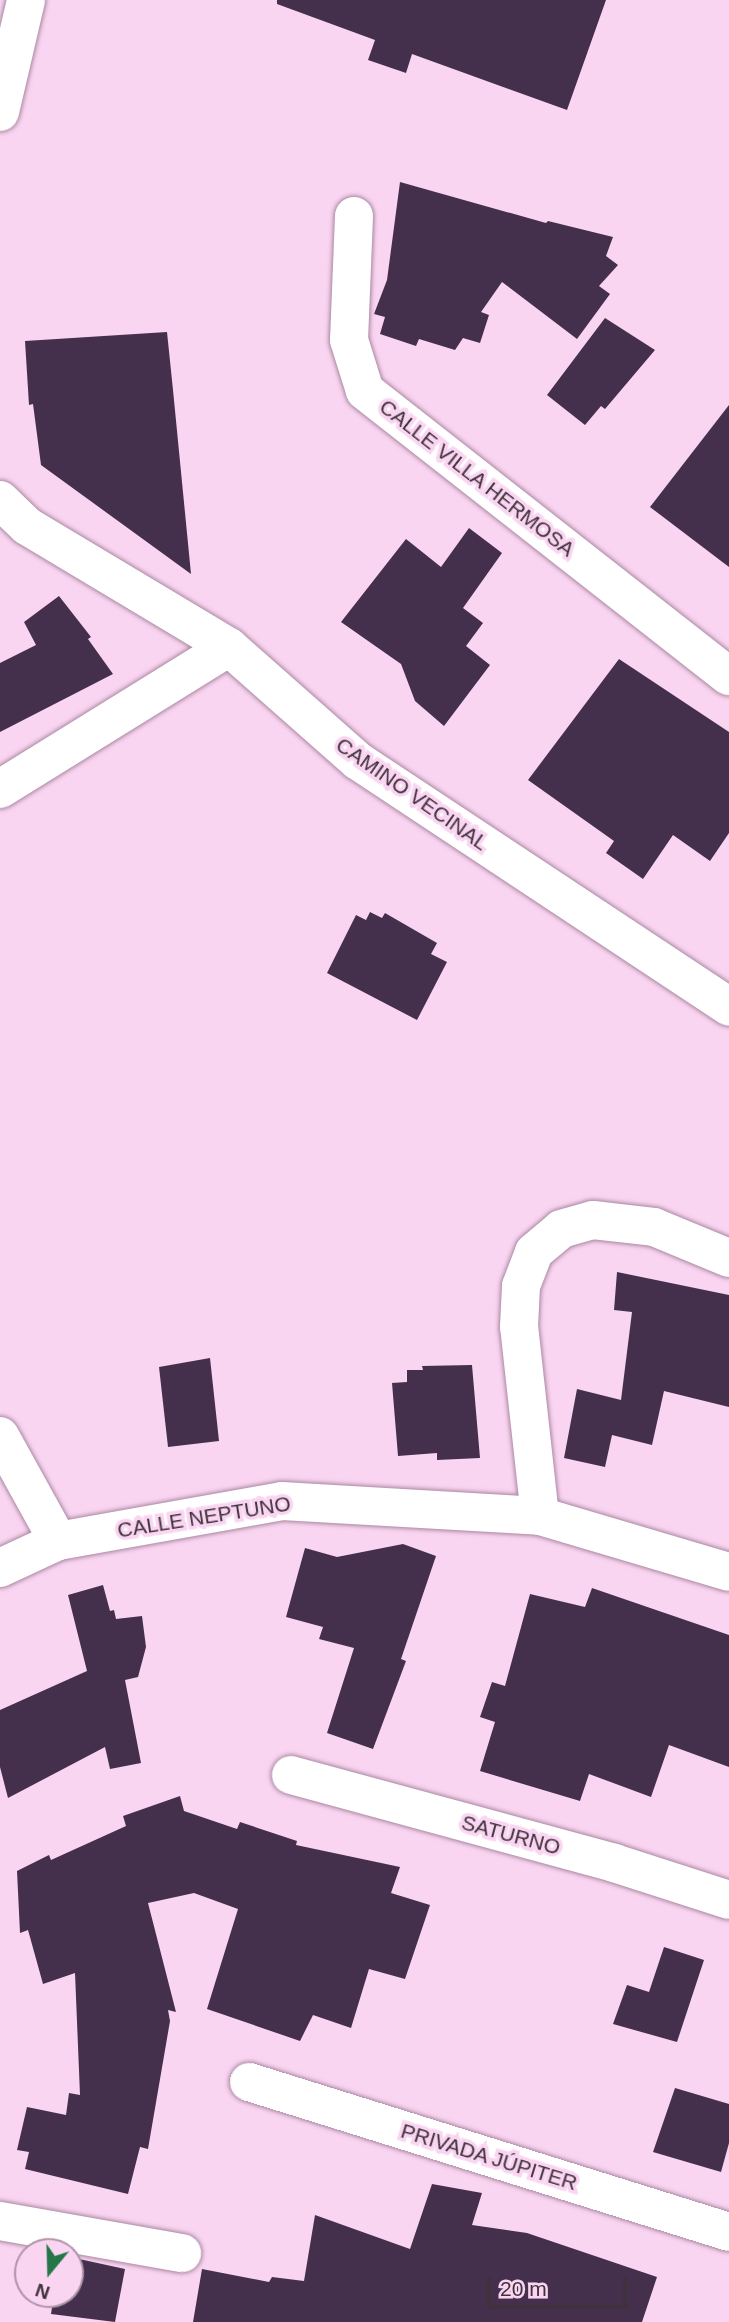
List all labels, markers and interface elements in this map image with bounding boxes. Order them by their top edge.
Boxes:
street label: CALLE VILLA HERMOSA [374,394,580,562]
street label: CAMINO VECINAL [331,732,493,856]
street label: CALLE NEPTUNO [116,1491,292,1543]
street label: SATURNO [459,1810,563,1860]
street label: PRIVADA JÚPITER [397,2118,581,2196]
north arrow [14,2238,84,2308]
scale bar [491,2262,631,2306]
text: 20 m [500,2277,547,2300]
text: N [33,2279,53,2304]

